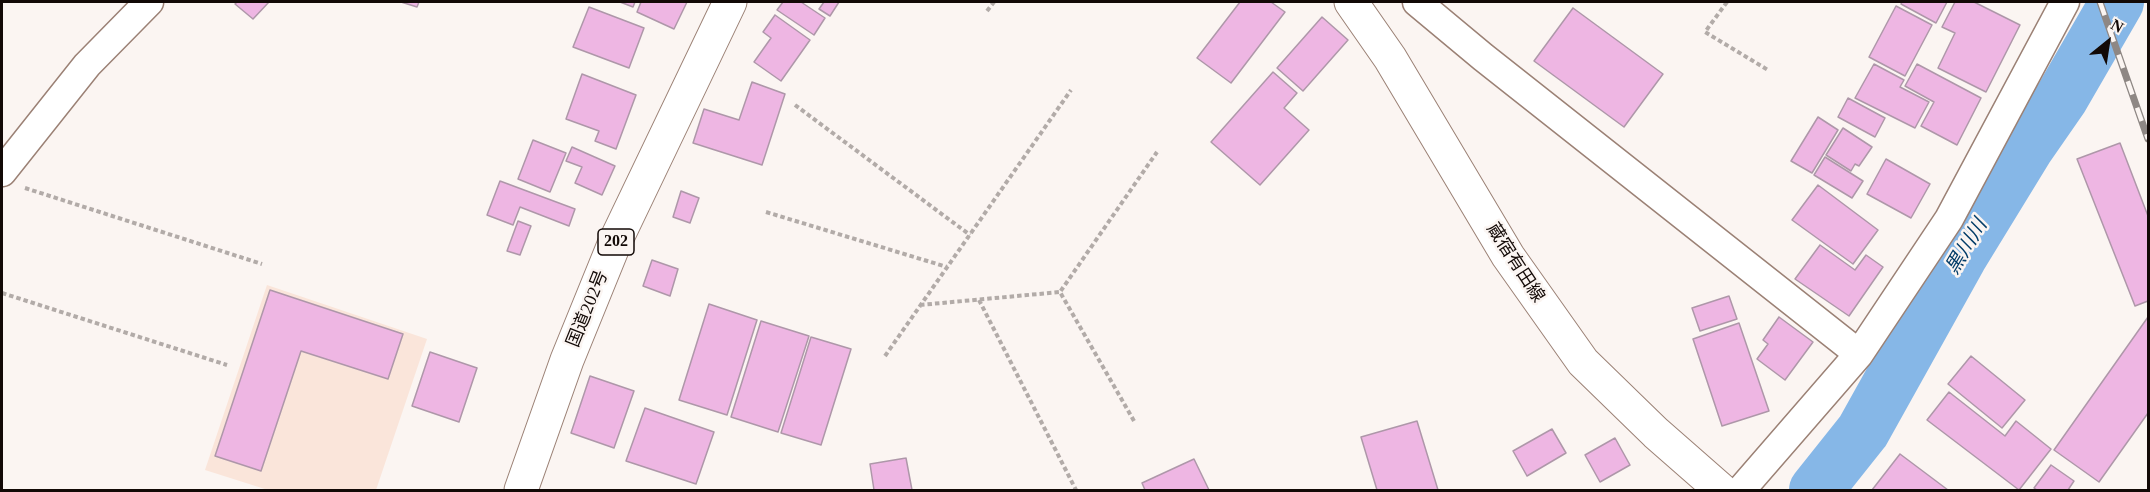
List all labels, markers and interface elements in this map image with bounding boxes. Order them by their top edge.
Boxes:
north arrow [2078,12,2138,72]
text: N [2108,16,2127,36]
water label: 黒川川 [1941,215,1993,279]
street label: 蔵宿有田線 [1481,219,1549,307]
road number: 202 [598,229,634,255]
street label: 国道202号 [563,267,613,351]

